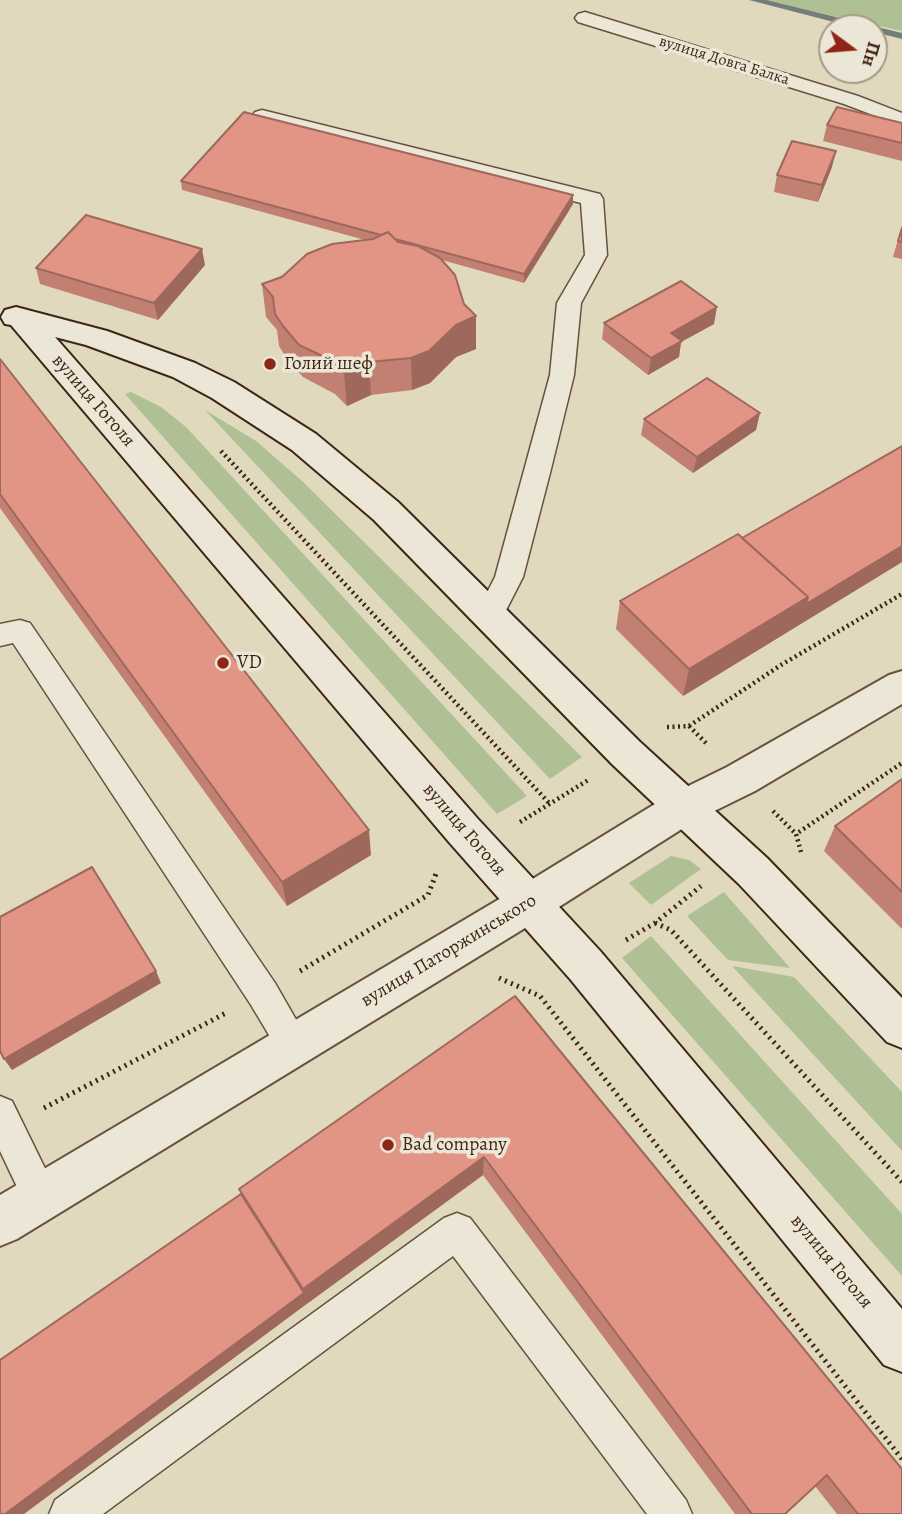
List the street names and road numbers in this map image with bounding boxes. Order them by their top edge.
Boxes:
street label: вулиця Довга Балка [656,32,792,90]
street label: вулиця Гоголя [47,350,139,452]
street label: вулиця Гоголя [418,779,510,881]
street label: вулиця Паторжинського [357,889,541,1013]
street label: вулиця Гоголя [785,1210,877,1314]

